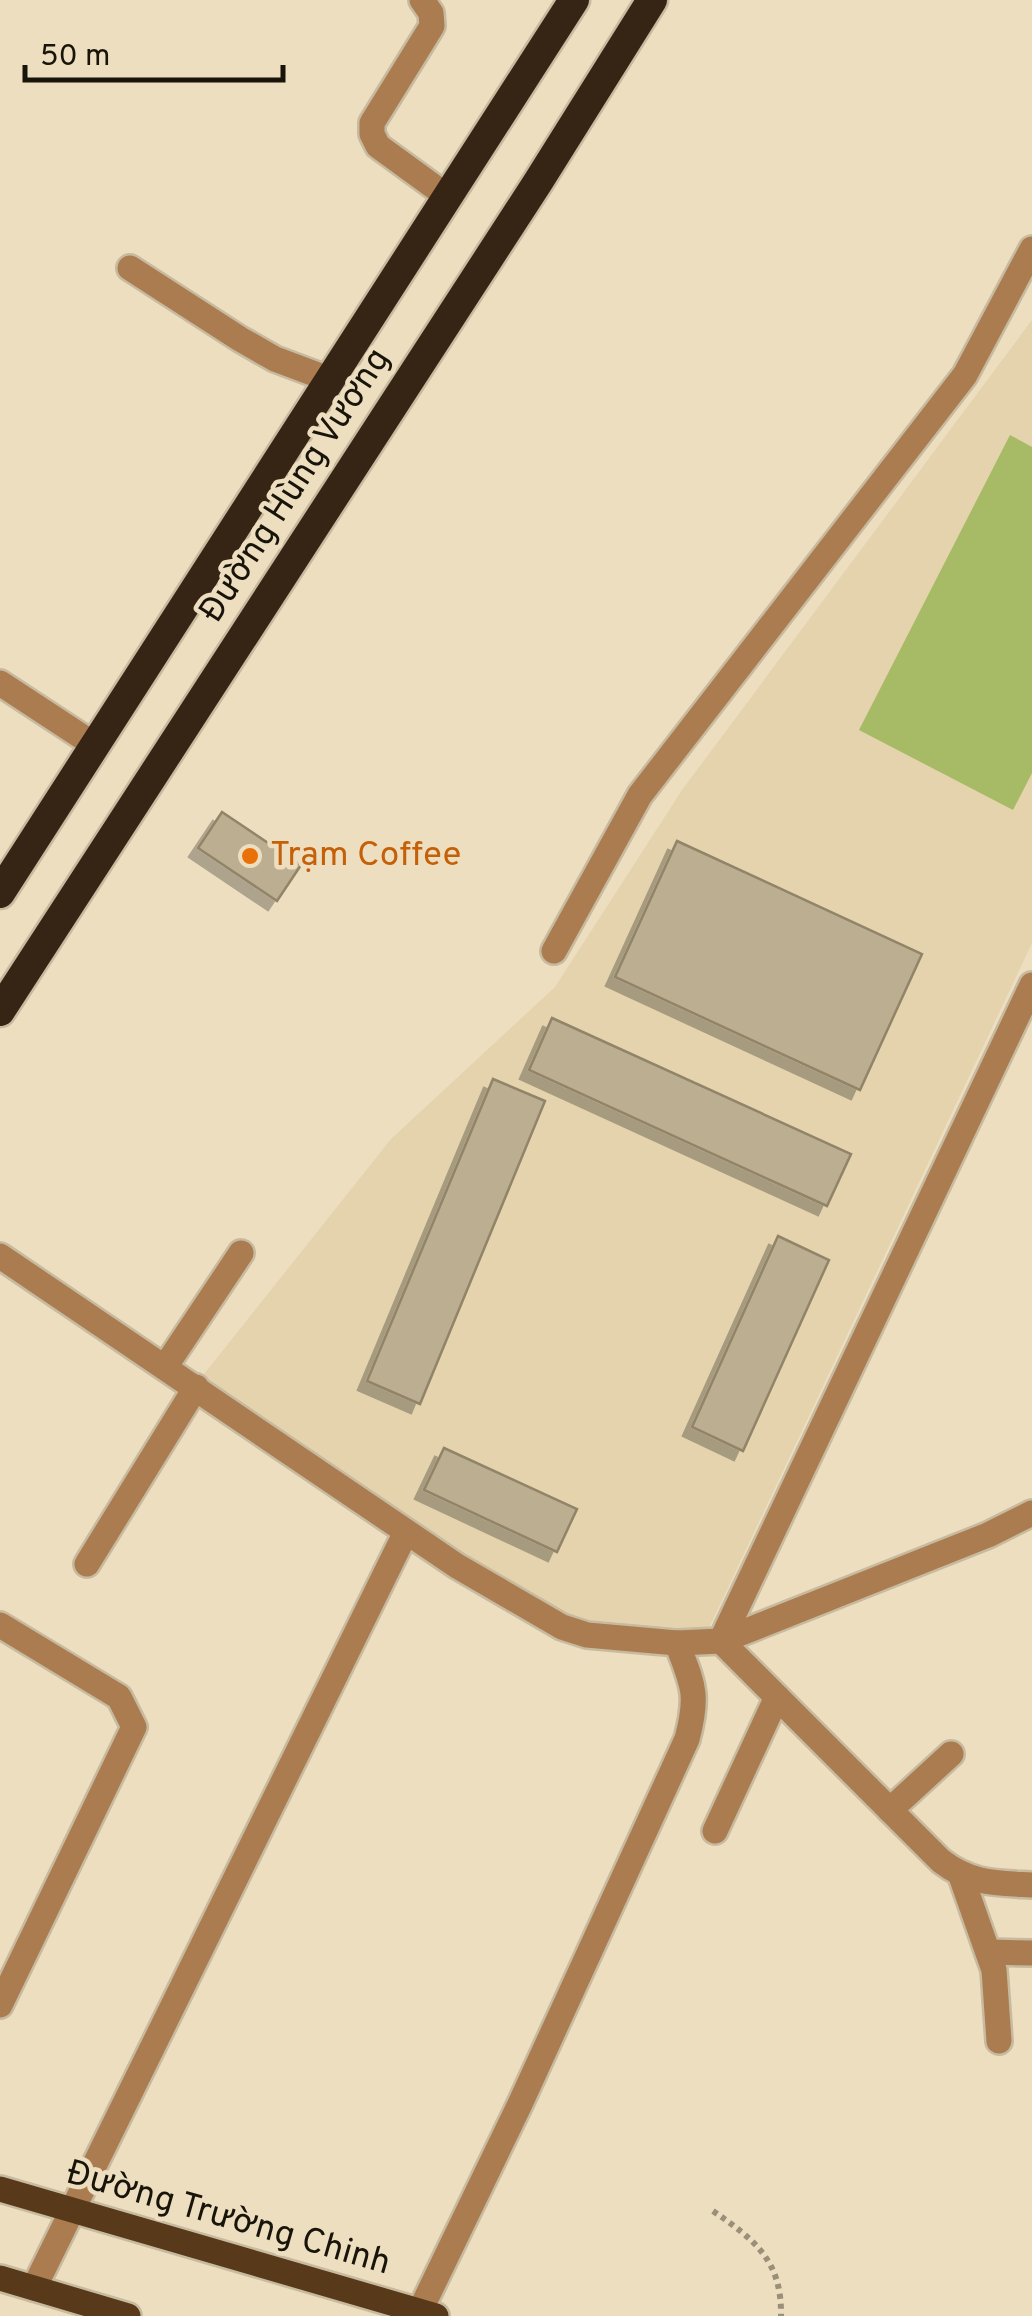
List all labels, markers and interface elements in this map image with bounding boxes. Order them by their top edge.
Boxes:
scale bar [25,20,282,82]
text: 50 m [40,39,110,76]
street label: Đường Hùng Vương [191,340,401,632]
place label: Trạm Coffee [270,834,461,878]
marker: Trạm Coffee [239,845,261,867]
street label: Đường Trường Chinh [61,2152,395,2286]

